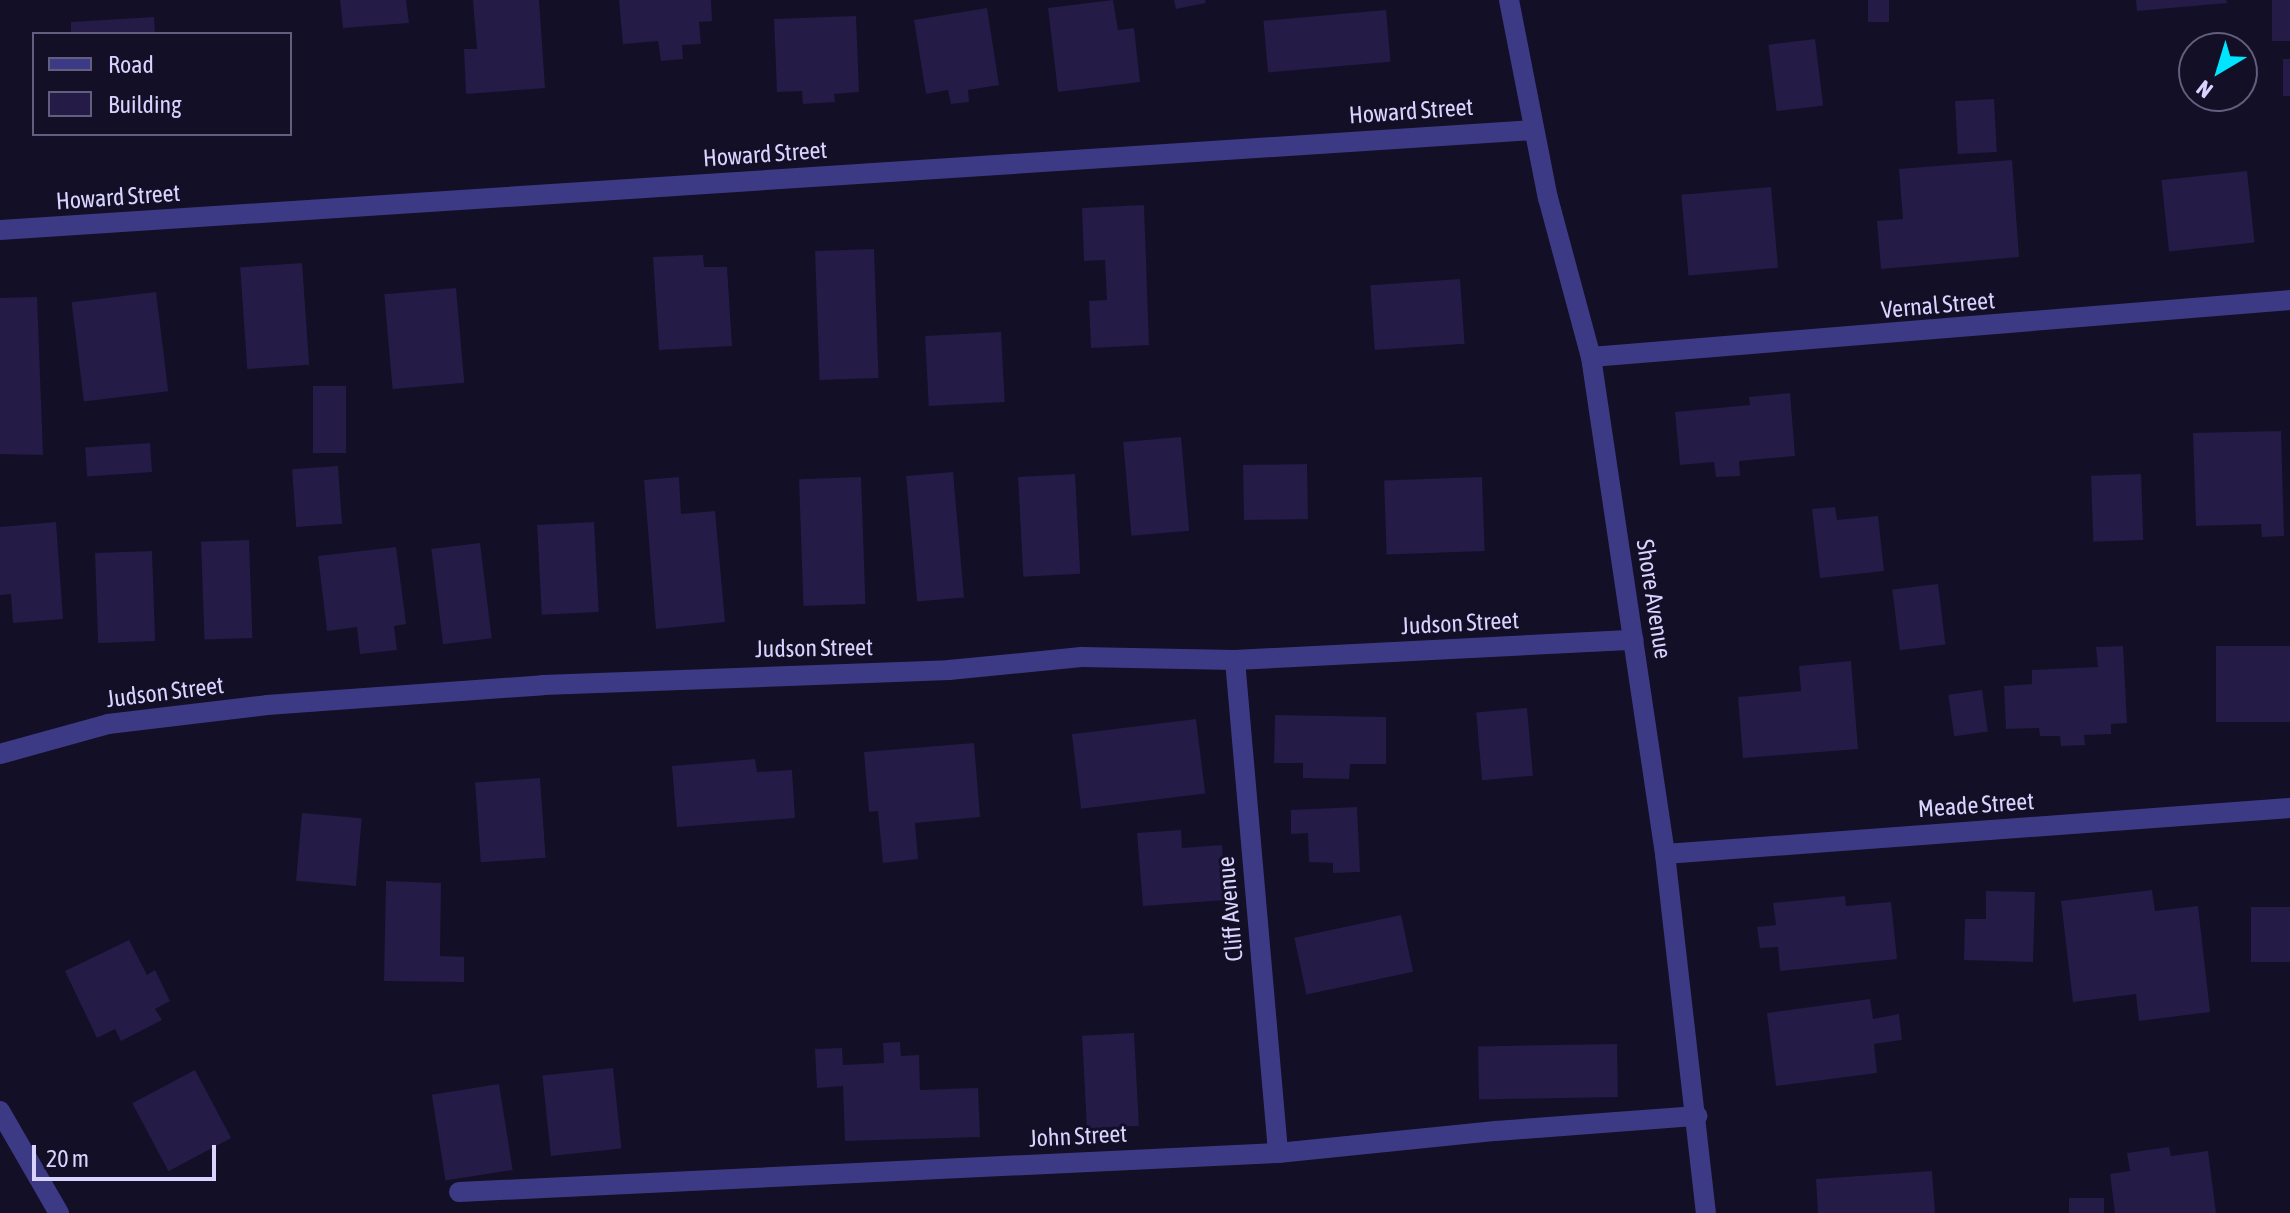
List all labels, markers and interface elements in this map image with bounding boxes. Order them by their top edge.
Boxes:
legend [32,32,292,136]
north arrow [2178,32,2258,112]
text: Road [108,51,154,78]
text: N [2191,75,2218,104]
text: Building [108,91,181,118]
street label: Howard Street [1348,92,1474,130]
street label: Howard Street [702,135,828,173]
street label: Howard Street [55,178,181,216]
street label: Vernal Street [1880,286,1996,324]
street label: Shore Avenue [1630,537,1678,661]
street label: Judson Street [1400,606,1520,640]
street label: Judson Street [755,633,873,663]
street label: Judson Street [105,671,225,713]
street label: Meade Street [1917,787,2035,823]
street label: Cliff Avenue [1211,855,1249,963]
street label: John Street [1028,1119,1128,1153]
scale bar [36,1129,220,1179]
text: 20 m [46,1145,89,1172]

